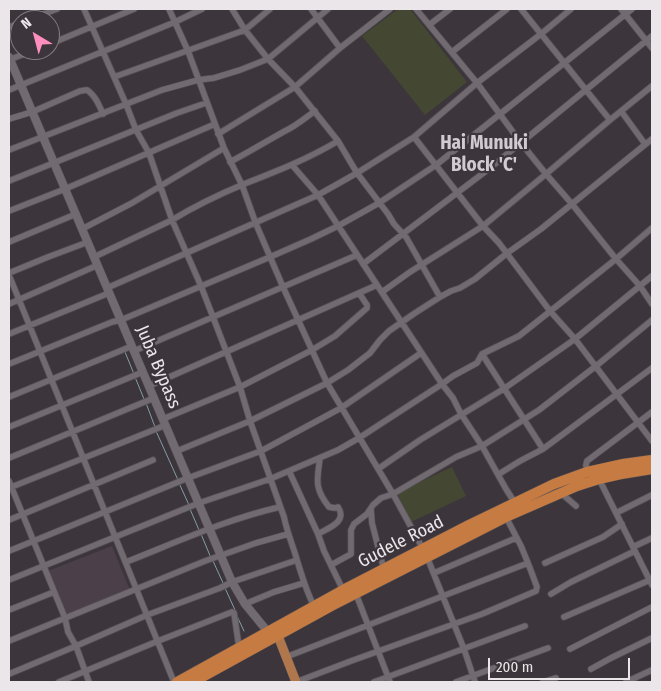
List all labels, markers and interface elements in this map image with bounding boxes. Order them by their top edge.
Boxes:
north arrow [10,10,60,60]
text: N [18,14,35,33]
district label: Hai Munuki Block 'C' [440,133,528,177]
street label: Juba Bypass [131,322,185,412]
street label: Gudele Road [355,511,447,573]
scale bar [491,648,634,680]
text: 200 m [496,658,533,676]

